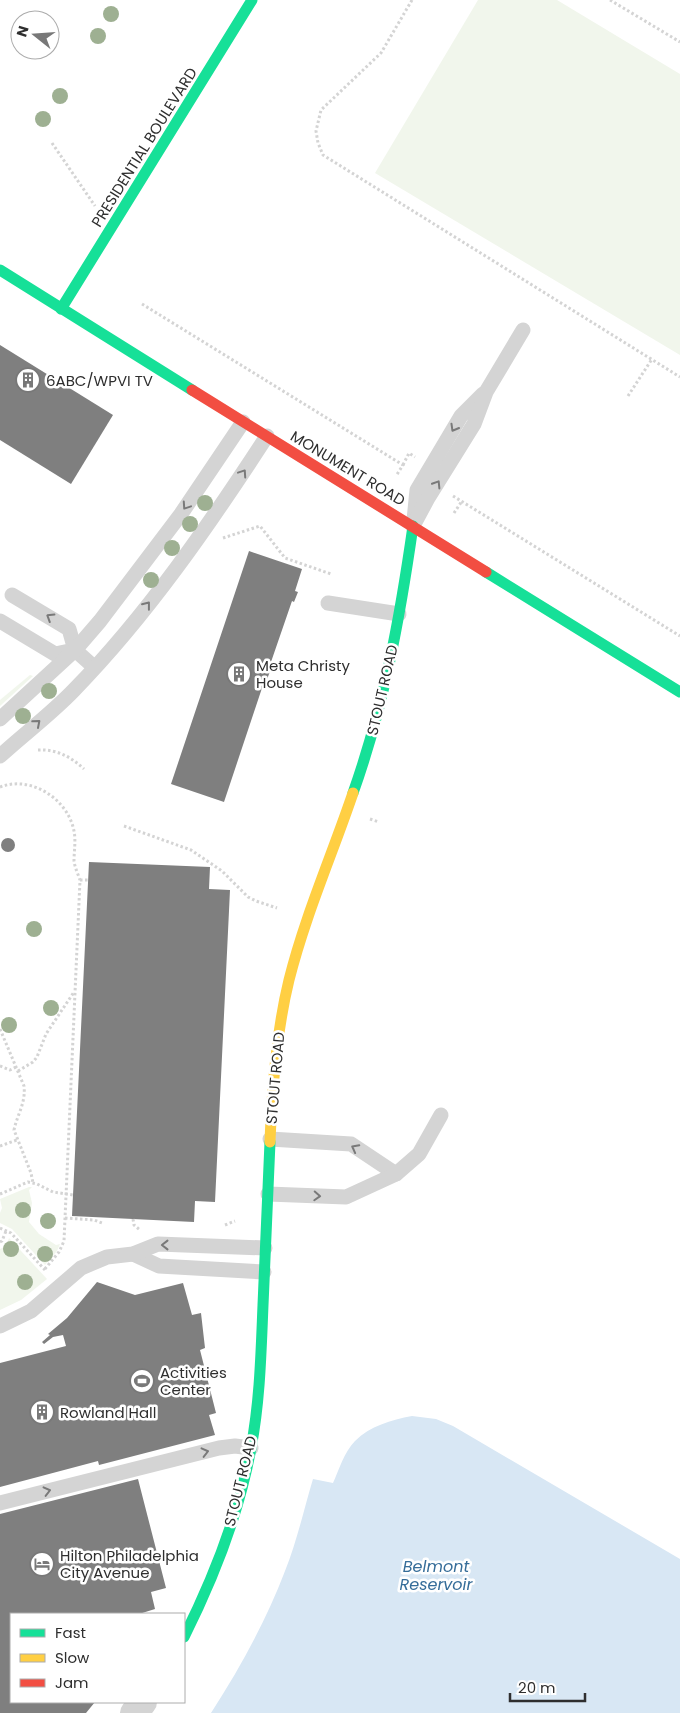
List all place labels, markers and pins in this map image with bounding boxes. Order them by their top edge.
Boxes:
building icon: 6ABC/WPVI TV [15,367,41,393]
place label: 6ABC/WPVI TV [46,370,153,391]
place label: Meta Christy House [256,655,351,693]
building icon: Meta Christy House [226,661,252,687]
place label: Activities Center [160,1362,227,1400]
sports icon: Activities Center [129,1368,155,1394]
building icon: Rowland Hall [29,1399,55,1425]
place label: Rowland Hall [60,1402,157,1423]
place label: Hilton Philadelphia City Avenue [60,1545,199,1583]
hotel icon: Hilton Philadelphia City Avenue [29,1551,55,1577]

